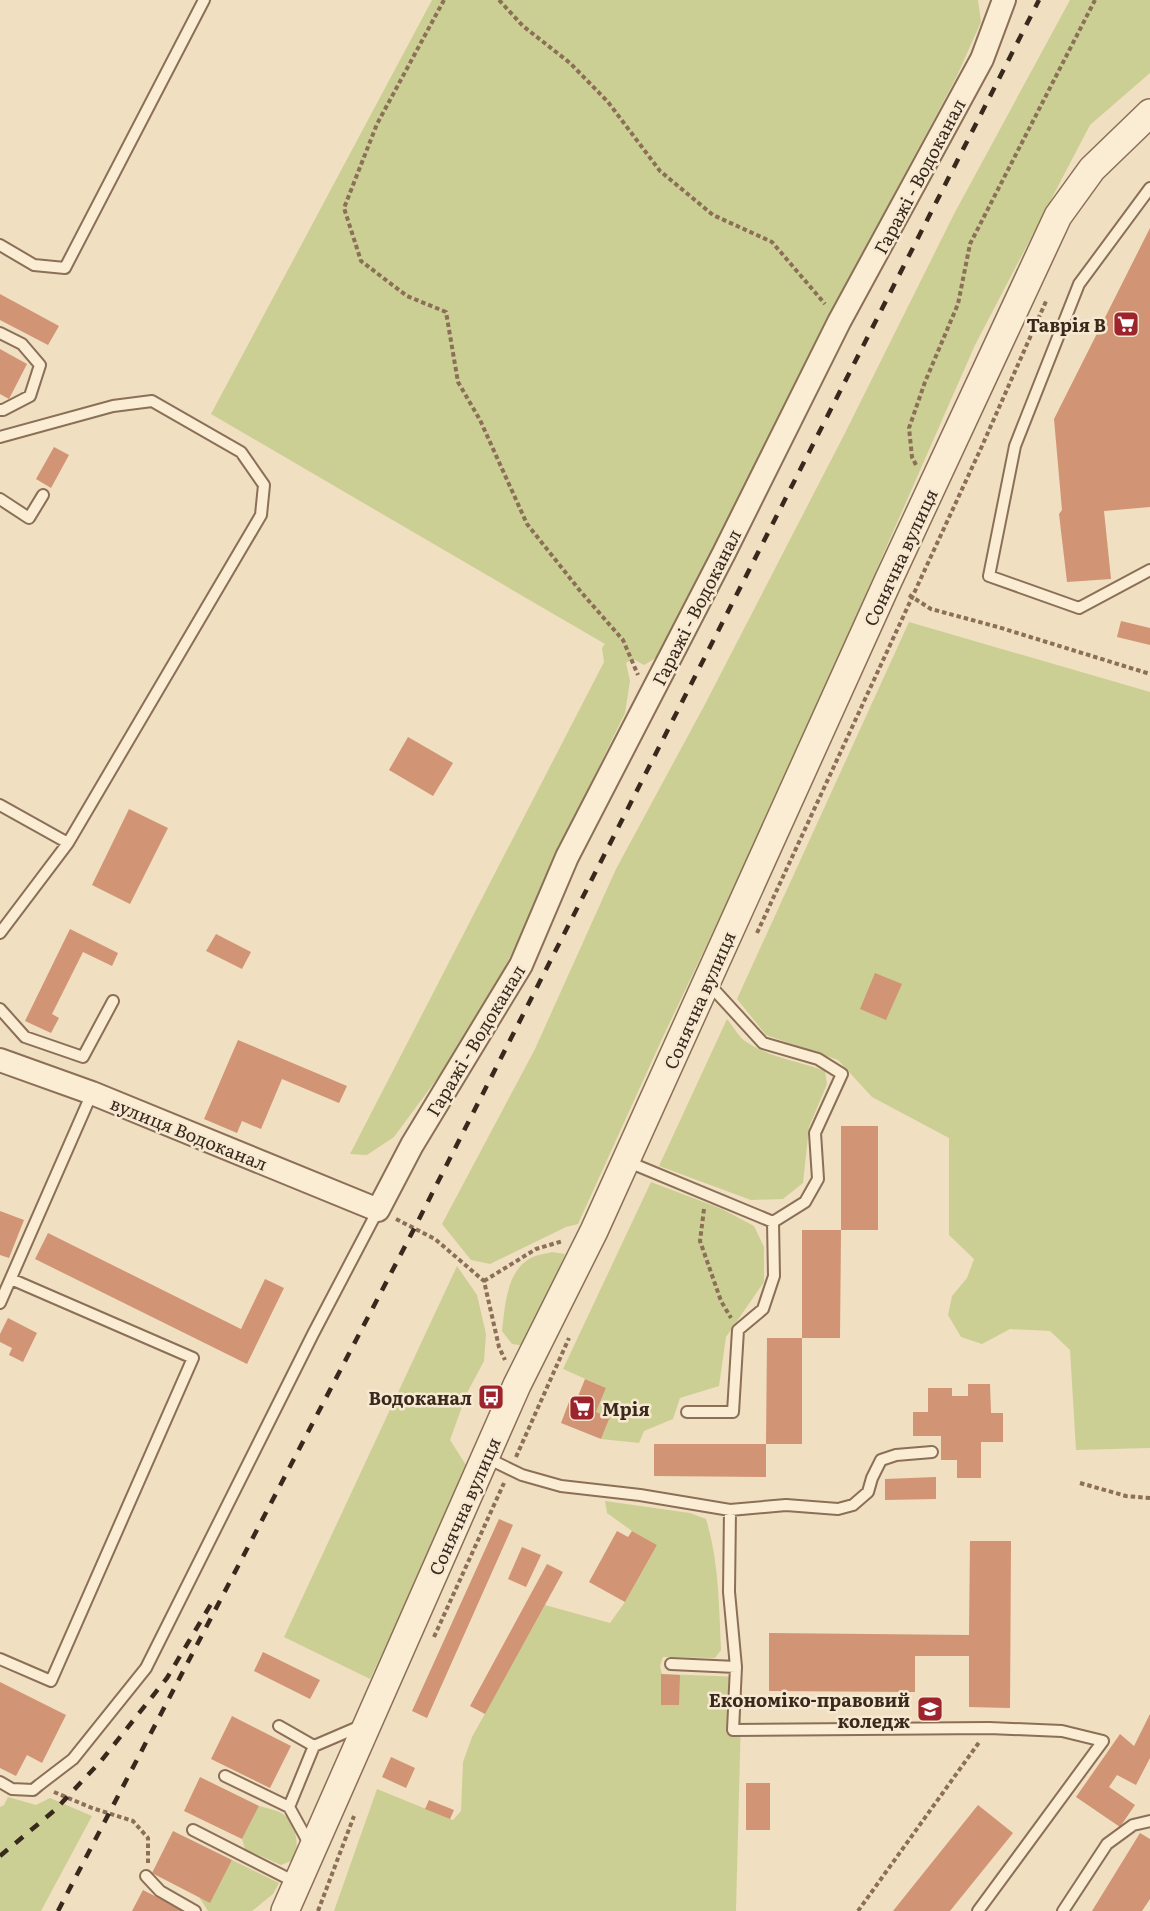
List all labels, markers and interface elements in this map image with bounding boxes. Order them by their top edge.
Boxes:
street label: Гаражі - Водоканал [867,93,971,259]
supermarket icon: Таврія В [1111,309,1141,339]
place label: Таврія В [1027,311,1106,338]
street label: Сонячна вулиця [856,484,944,630]
street label: Гаражі - Водоканал [645,524,747,690]
street label: Сонячна вулиця [656,926,742,1074]
street label: Гаражі - Водоканал [419,959,531,1121]
street label: вулиця Водоканал [106,1089,272,1177]
bus stop icon: Водоканал [476,1382,506,1412]
place label: Водоканал [369,1384,472,1411]
supermarket icon: Мрія [567,1393,597,1423]
place label: Мрія [602,1395,650,1422]
street label: Сонячна вулиця [421,1432,507,1580]
place label: Економіко-правовий коледж [709,1686,910,1734]
school or university icon: Економіко-правовий коледж [915,1694,945,1724]

